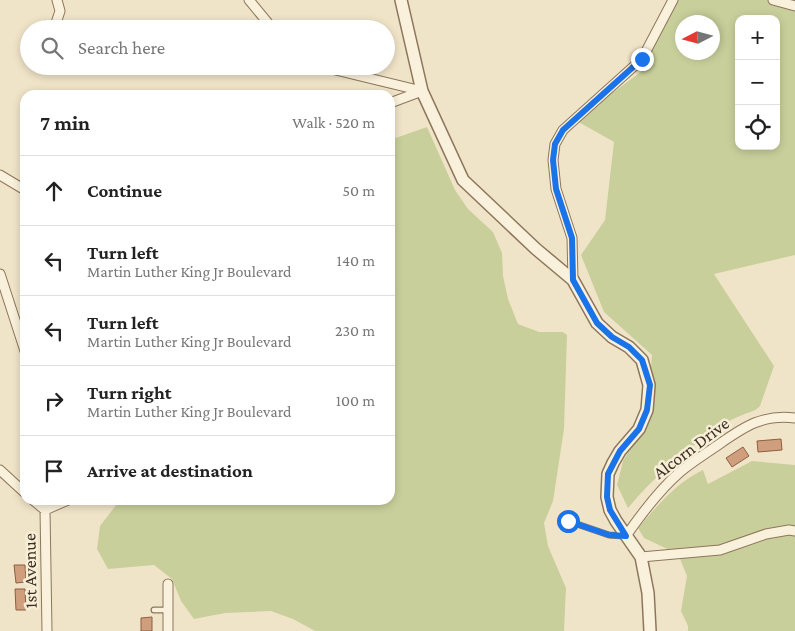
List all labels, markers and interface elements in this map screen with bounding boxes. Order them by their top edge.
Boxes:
north arrow [675,15,720,60]
map controls [735,15,780,150]
button: + [735,15,780,60]
search box [20,20,395,75]
icon: search [38,34,66,62]
text: Search here [78,37,165,58]
route end [631,48,654,71]
button: − [735,60,780,105]
button: locate [735,105,780,150]
text: 7 min [40,111,90,135]
text: Walk · 520 m [292,114,375,131]
icon: ahead [40,177,68,205]
text: Continue [87,180,162,201]
text: 50 m [343,182,375,199]
text: Turn left [87,242,159,263]
icon: left [40,247,68,275]
text: 140 m [337,252,375,269]
text: Martin Luther King Jr Boulevard [87,263,291,280]
text: Turn left [87,312,159,333]
icon: left [40,317,68,345]
text: 230 m [335,322,375,339]
text: Martin Luther King Jr Boulevard [87,333,291,350]
text: Turn right [87,382,172,403]
icon: right [40,387,68,415]
text: 100 m [336,392,375,409]
text: Martin Luther King Jr Boulevard [87,403,291,420]
street label: Alcorn Drive [649,413,733,483]
icon: arrive [40,457,68,485]
text: Arrive at destination [87,460,253,481]
route start [557,510,580,533]
street label: 1st Avenue [19,533,41,609]

